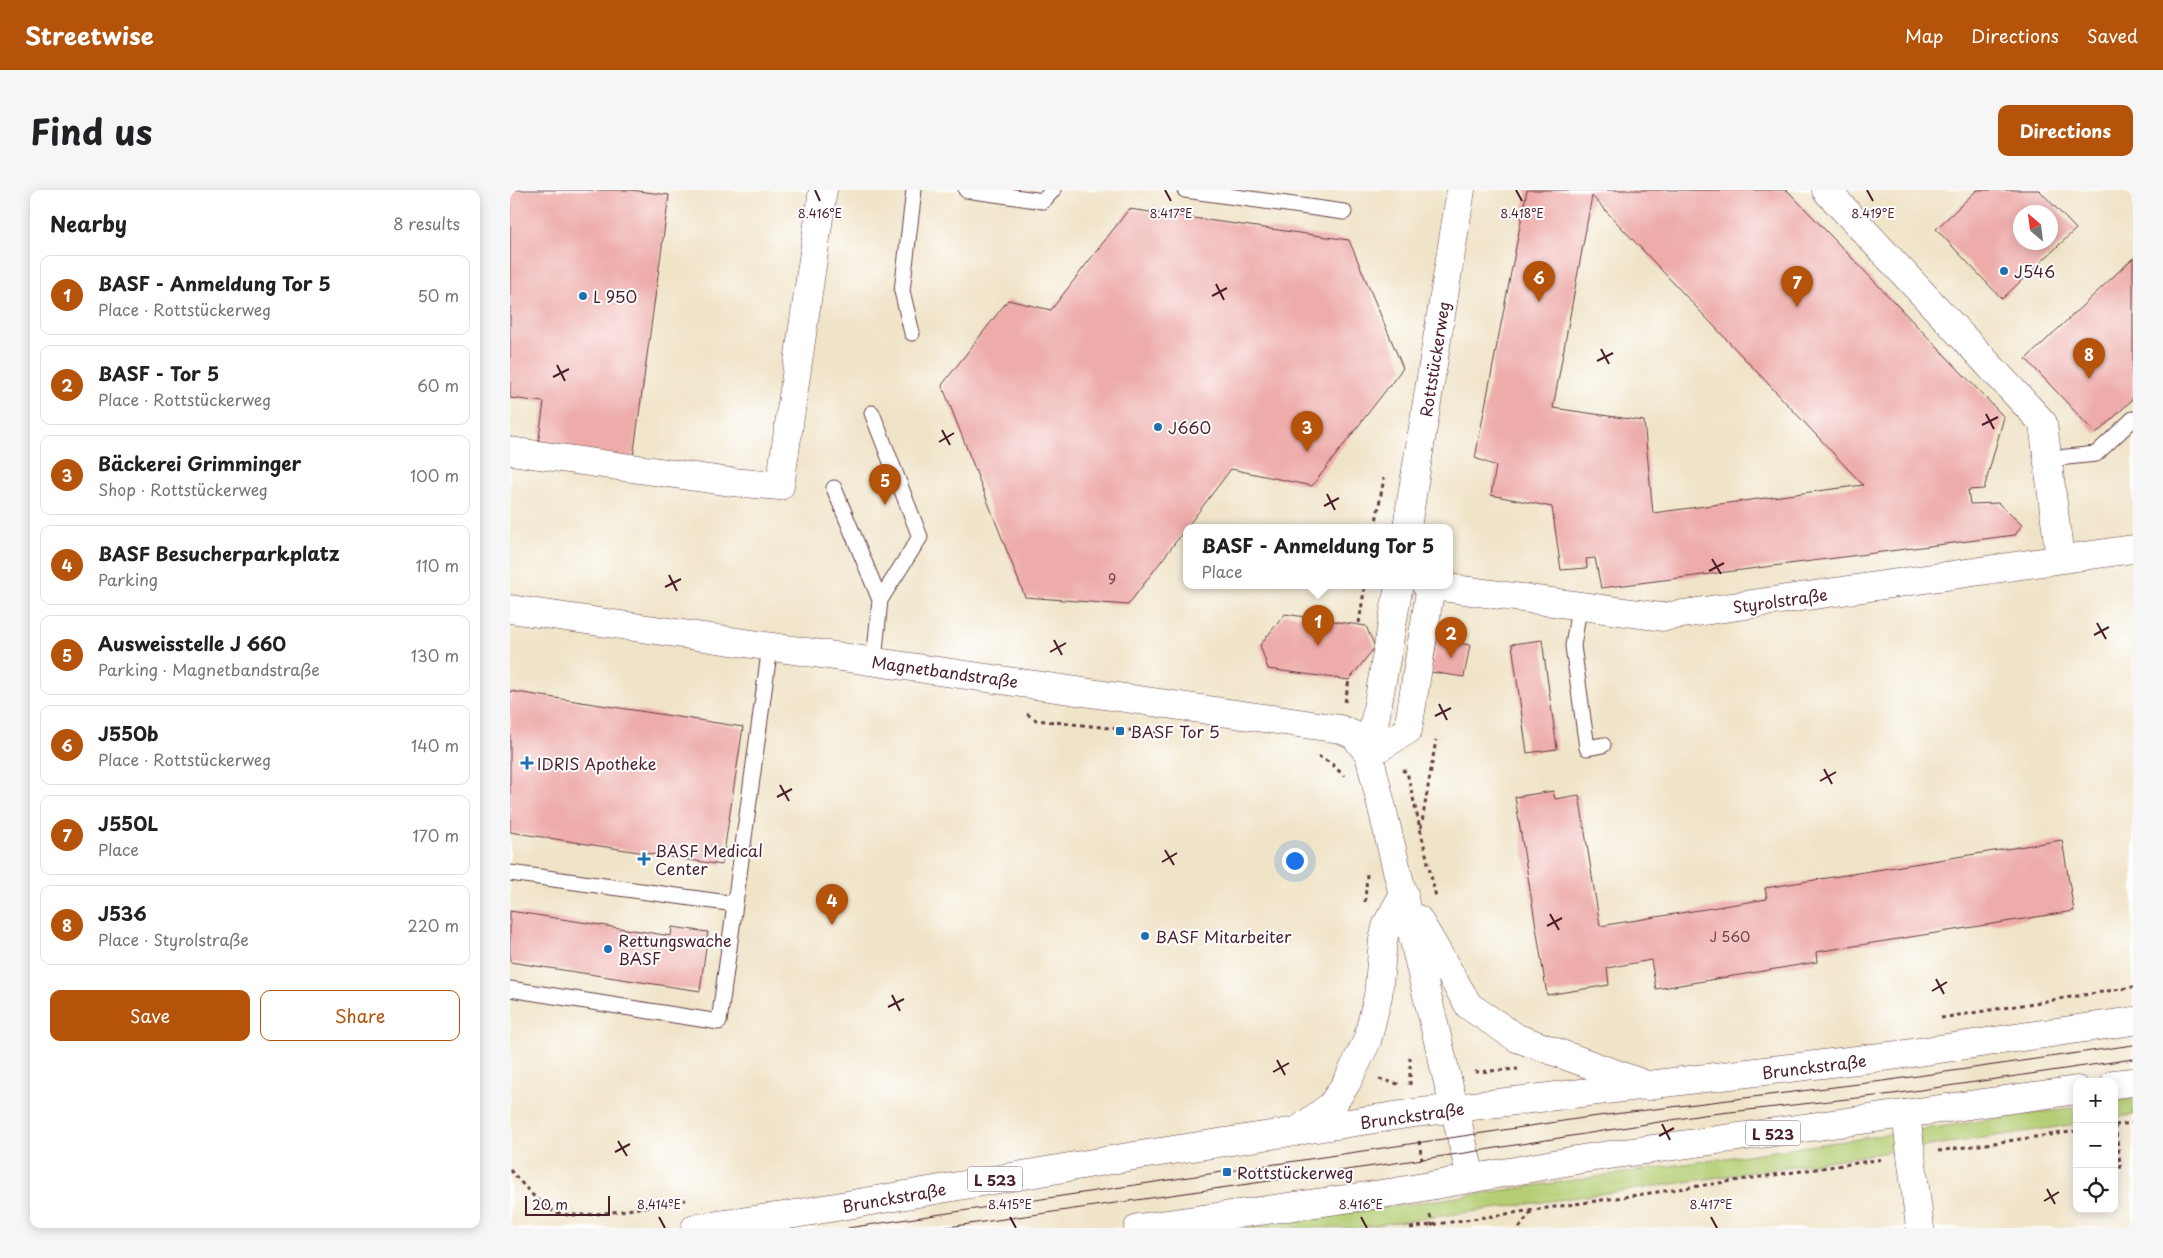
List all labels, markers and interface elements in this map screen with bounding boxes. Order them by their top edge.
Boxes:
text: Streetwise [25,17,154,53]
text: Map [1905,22,1943,49]
text: Directions [1971,22,2059,49]
text: Saved [2087,22,2138,49]
text: Find us [30,104,152,157]
button: Directions [1998,105,2133,156]
text: 8.416°E [798,204,842,222]
text: 8.417°E [1149,204,1193,222]
text: 8.418°E [1500,204,1544,222]
text: 8.419°E [1851,204,1895,222]
north arrow [2013,205,2058,250]
text: Nearby [50,207,127,239]
text: 8 results [393,211,460,235]
place label: J546 [2014,259,2055,283]
pin: 6 [1523,261,1555,302]
marker: J546 [1998,265,2010,277]
pin: 7 [1781,266,1813,307]
text: BASF - Anmeldung Tor 5 [98,269,331,297]
text: 1 [63,283,71,307]
text: 50 m [418,283,459,307]
place label: L 950 [593,284,637,308]
marker: L 950 [577,290,589,302]
text: Place · Rottstückerweg [98,297,271,321]
street label: Rottstückerweg [1413,299,1455,419]
pin: 8 [2073,338,2105,379]
text: BASF - Tor 5 [98,359,219,387]
text: 2 [61,373,73,397]
text: 60 m [417,373,459,397]
text: Place · Rottstückerweg [98,387,271,411]
pin: 3 [1291,411,1323,452]
place label: J660 [1168,415,1211,439]
marker: J660 [1152,421,1164,433]
text: Bäckerei Grimminger [98,449,301,477]
text: 3 [62,463,72,487]
text: 100 m [410,463,459,487]
pin: 5 [869,464,901,505]
text: Shop · Rottstückerweg [98,477,268,501]
popup [1183,524,1453,589]
text: BASF - Anmeldung Tor 5 [1202,531,1434,559]
text: BASF Besucherparkplatz [98,539,340,567]
text: 4 [62,553,72,577]
text: 110 m [416,553,459,577]
text: Place [1202,559,1242,583]
text: Parking [98,567,158,591]
house number: 9 [1108,568,1116,589]
street label: Styrolstraße [1731,581,1829,619]
pin: 1 [1302,605,1334,646]
pin: 2 [1435,617,1467,658]
text: Ausweisstelle J 660 [98,629,286,657]
text: 5 [62,643,72,667]
text: 130 m [411,643,459,667]
street label: Magnetbandstraße [870,649,1020,693]
text: Parking · Magnetbandstraße [98,657,320,681]
text: J550b [98,719,159,747]
place label: BASF Tor 5 [1130,719,1220,743]
marker: BASF Tor 5 [1114,725,1126,737]
text: 6 [61,733,73,757]
text: 140 m [411,733,459,757]
text: Place · Rottstückerweg [98,747,271,771]
place label: IDRIS Apotheke [537,751,657,775]
marker: IDRIS Apotheke [521,757,533,769]
text: J550L [98,809,158,837]
text: 7 [62,823,72,847]
text: 170 m [413,823,459,847]
text: Place [98,837,139,861]
place label: BASF Medical Center [655,838,763,880]
your location [1282,848,1308,874]
marker: BASF Medical Center [637,852,651,866]
pin: 4 [816,884,848,925]
text: J536 [98,899,147,927]
text: 8 [62,913,72,937]
text: 220 m [408,913,459,937]
place label: BASF Mitarbeiter [1155,924,1292,948]
house number: J 560 [1710,926,1750,947]
text: Place · Styrolstraße [98,927,249,951]
place label: Rettungswache BASF [618,928,732,970]
marker: BASF Mitarbeiter [1139,930,1151,942]
marker: Rettungswache BASF [602,943,614,955]
button: Save [50,990,250,1041]
button: Share [260,990,460,1041]
street label: Brunckstraße [1760,1048,1868,1084]
map controls [2073,1078,2118,1213]
button: + [2073,1078,2118,1123]
street label: Brunckstraße [1358,1096,1466,1134]
road number: L 523 [1746,1120,1800,1146]
button: − [2073,1123,2118,1168]
place label: Rottstückerweg [1237,1160,1354,1184]
road number: L 523 [968,1166,1022,1192]
marker: Rottstückerweg [1221,1166,1233,1178]
button: locate [2073,1168,2118,1213]
street label: Brunckstraße [840,1176,948,1218]
scale bar [525,1193,610,1216]
text: 20 m [532,1194,568,1215]
text: 8.414°E [637,1195,681,1213]
text: 8.415°E [988,1195,1032,1213]
text: 8.416°E [1339,1195,1383,1213]
text: 8.417°E [1689,1195,1733,1213]

